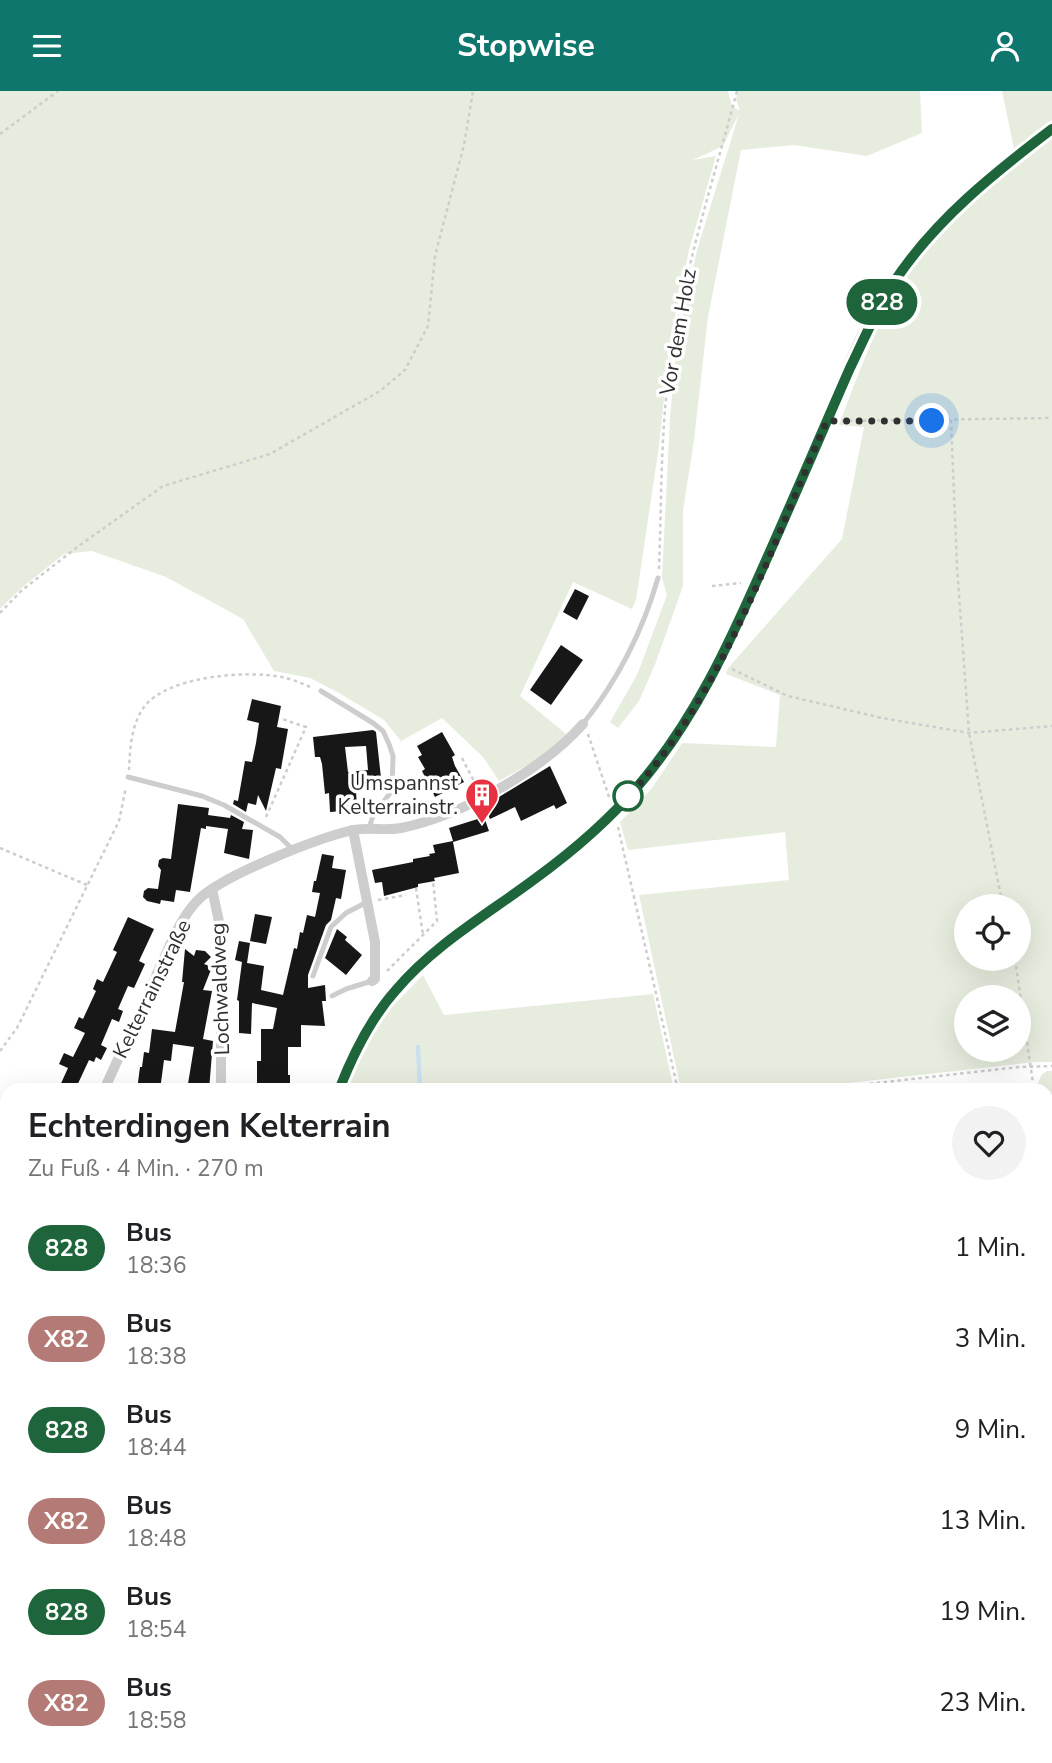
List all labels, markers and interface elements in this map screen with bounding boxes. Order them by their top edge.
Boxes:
text: Stopwise [457,24,595,67]
icon: menu [28,27,66,65]
icon: person [986,27,1024,65]
street label: Vor dem Holz [653,266,703,399]
line badge: 828 [842,279,922,325]
text: 828 [860,286,904,318]
your location [914,403,949,438]
place label: Umspannst Kelterrainstr. [337,769,459,821]
building icon: Umspannst Kelterrainstr. [463,776,501,825]
unlabelled marker [613,781,643,811]
map controls [954,894,1031,1062]
button: locate [954,894,1031,971]
street label: Kelterrainstraße [106,915,198,1063]
street label: Lochwaldweg [204,922,236,1056]
button: layers [954,985,1031,1062]
text: Echterdingen Kelterrain [28,1104,390,1149]
button: heart [952,1106,1026,1180]
text: Zu Fuß · 4 Min. · 270 m [28,1153,264,1184]
text: Bus [126,1215,172,1250]
text: 1 Min. [955,1230,1026,1265]
text: 828 [45,1232,88,1264]
text: 18:36 [126,1250,186,1281]
text: Bus [126,1306,172,1341]
text: 3 Min. [955,1321,1026,1356]
text: X82 [44,1323,89,1355]
text: 18:38 [126,1341,186,1372]
text: Bus [126,1397,172,1432]
text: 9 Min. [955,1412,1026,1447]
text: 828 [45,1414,88,1446]
text: 18:44 [126,1432,186,1463]
text: Bus [126,1488,172,1523]
text: 13 Min. [939,1503,1026,1538]
text: X82 [44,1505,89,1537]
text: 18:48 [126,1523,186,1554]
text: Bus [126,1579,172,1614]
text: 19 Min. [939,1594,1026,1629]
text: 828 [45,1596,88,1628]
text: 18:54 [126,1614,186,1645]
text: Bus [126,1670,172,1705]
text: 23 Min. [939,1685,1026,1720]
text: X82 [44,1687,89,1719]
text: 18:58 [126,1705,186,1736]

